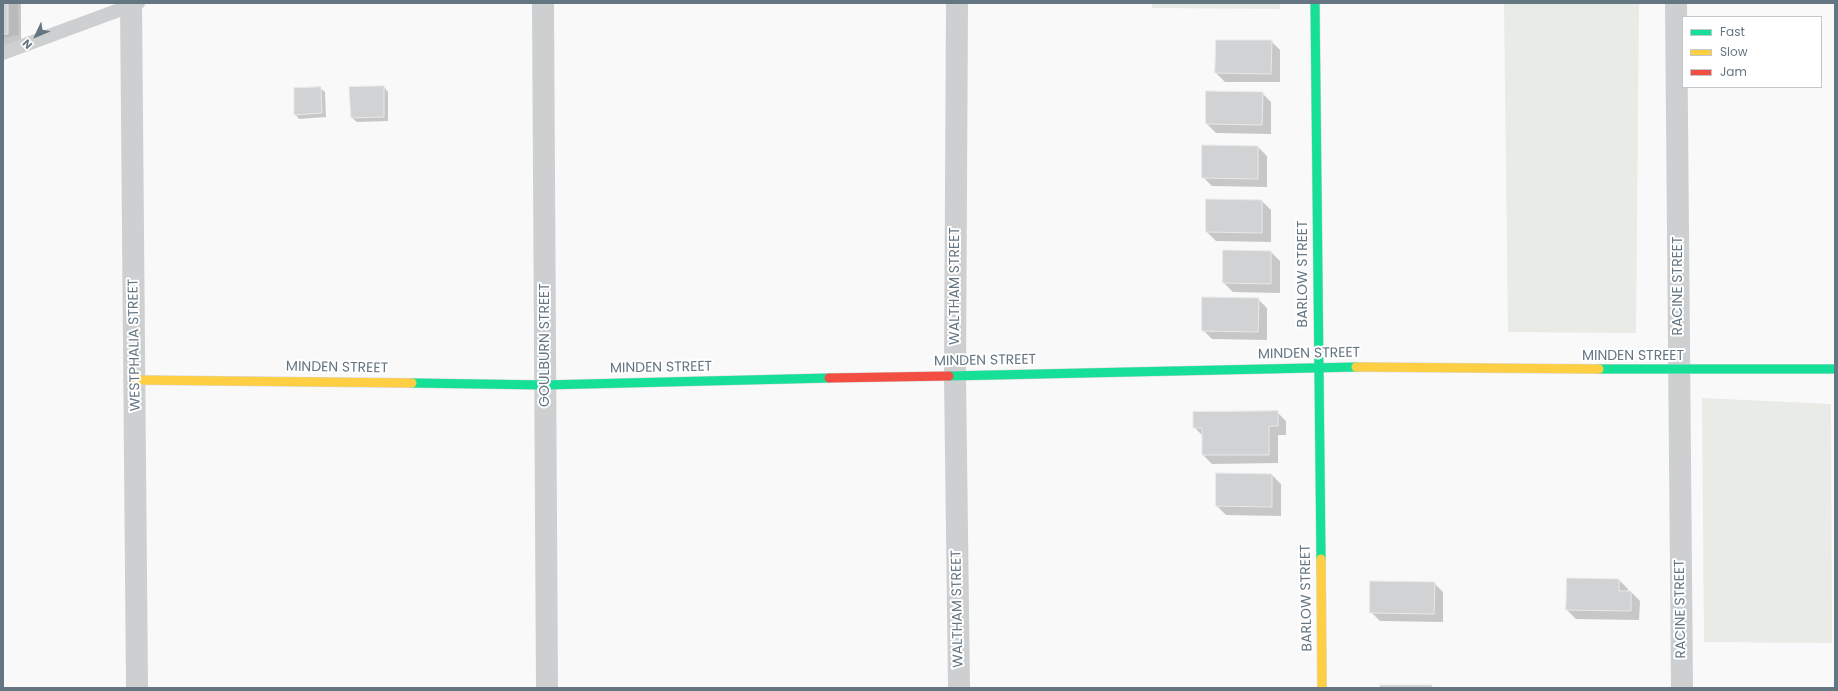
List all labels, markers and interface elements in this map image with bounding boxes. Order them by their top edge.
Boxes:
north arrow [16,16,56,56]
legend [1682,16,1822,88]
text: Fast [1720,23,1745,40]
text: N [19,36,36,53]
text: Slow [1720,43,1748,60]
text: Jam [1720,63,1747,80]
street label: BARLOW STREET [1295,220,1311,328]
street label: WALTHAM STREET [947,227,963,345]
street label: RACINE STREET [1670,236,1686,336]
street label: WESTPHALIA STREET [125,278,145,412]
street label: GOULBURN STREET [537,283,553,407]
street label: MINDEN STREET [1258,345,1360,363]
street label: MINDEN STREET [1582,348,1684,364]
street label: MINDEN STREET [934,352,1036,370]
street label: MINDEN STREET [286,359,388,377]
street label: MINDEN STREET [610,359,712,377]
street label: BARLOW STREET [1298,544,1316,652]
street label: WALTHAM STREET [949,550,967,668]
street label: RACINE STREET [1672,559,1690,659]

